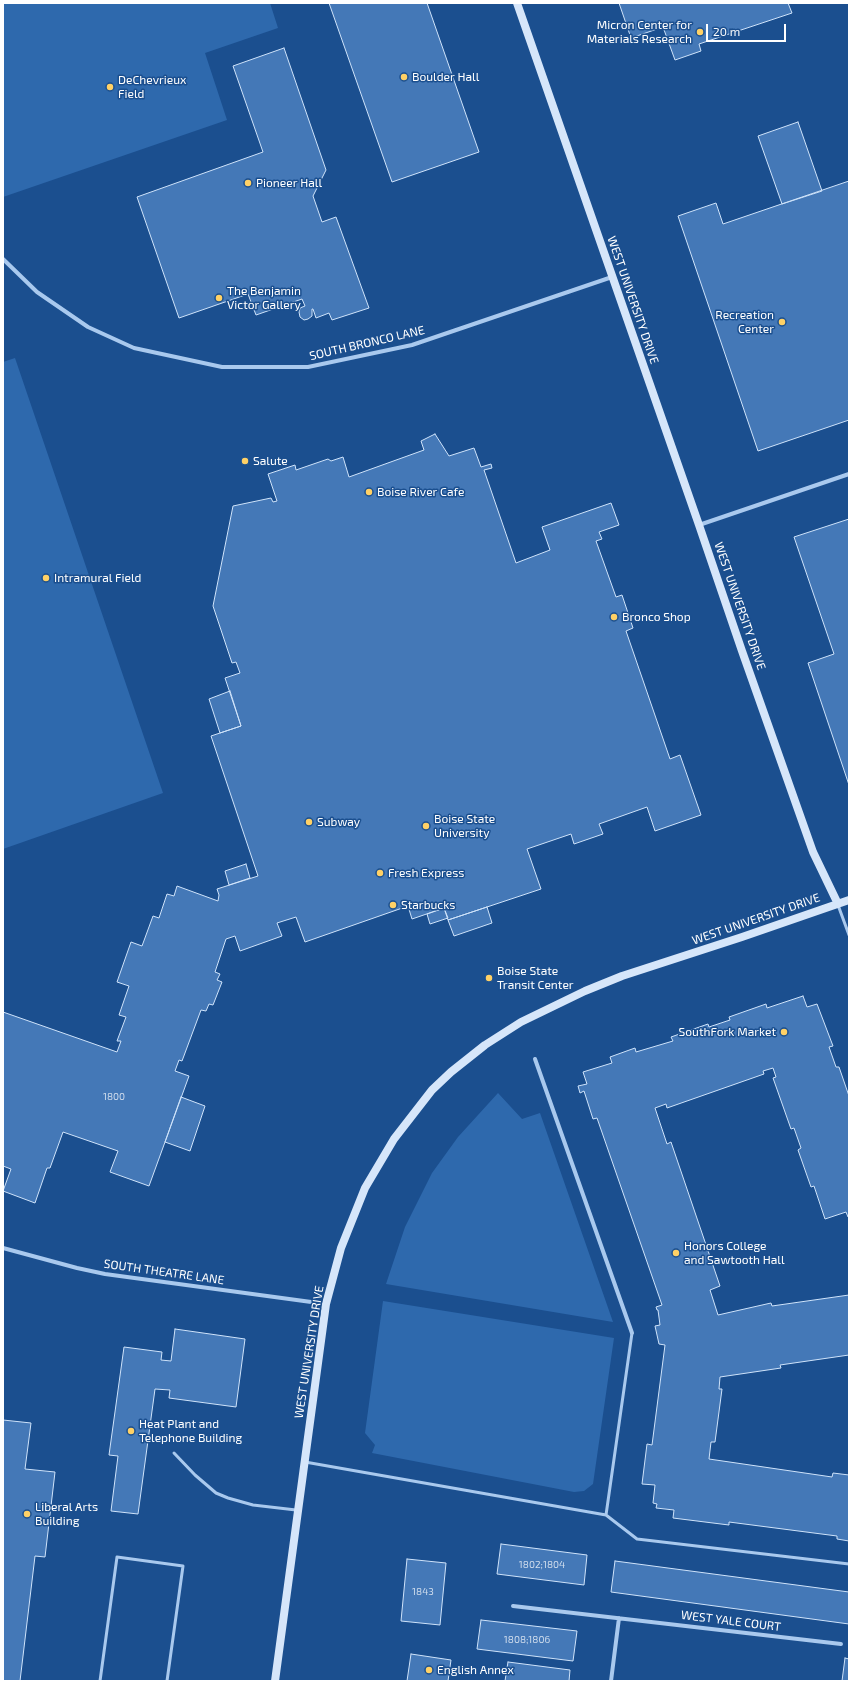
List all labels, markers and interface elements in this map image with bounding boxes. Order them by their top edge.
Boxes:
scale bar [708,16,788,42]
place label: Micron Center for Materials Research [587,18,692,46]
text: 20 m [713,24,740,38]
marker: Micron Center for Materials Research [695,27,705,37]
place label: Boulder Hall [412,70,479,84]
marker: Boulder Hall [399,72,409,82]
place label: DeChevrieux Field [118,73,186,101]
marker: DeChevrieux Field [105,82,115,92]
place label: Pioneer Hall [256,176,322,190]
marker: Pioneer Hall [243,178,253,188]
street label: WEST UNIVERSITY DRIVE [604,234,662,366]
place label: The Benjamin Victor Gallery [227,284,301,312]
marker: The Benjamin Victor Gallery [214,293,224,303]
place label: Recreation Center [715,308,774,336]
marker: Recreation Center [777,317,787,327]
street label: SOUTH BRONCO LANE [308,323,426,363]
place label: Salute [253,454,288,468]
marker: Salute [240,456,250,466]
place label: Boise River Cafe [377,485,464,499]
marker: Boise River Cafe [364,487,374,497]
street label: WEST UNIVERSITY DRIVE [711,540,769,672]
place label: Intramural Field [54,571,141,585]
marker: Intramural Field [41,573,51,583]
place label: Bronco Shop [622,610,691,624]
marker: Bronco Shop [609,612,619,622]
place label: Boise State University [434,812,495,840]
place label: Subway [317,815,360,829]
marker: Subway [304,817,314,827]
marker: Boise State University [421,821,431,831]
place label: Fresh Express [388,866,464,880]
marker: Fresh Express [375,868,385,878]
street label: WEST UNIVERSITY DRIVE [690,890,822,948]
place label: Starbucks [401,898,455,912]
marker: Starbucks [388,900,398,910]
place label: Boise State Transit Center [497,964,574,992]
marker: Boise State Transit Center [484,973,494,983]
place label: SouthFork Market [679,1025,776,1039]
marker: SouthFork Market [779,1027,789,1037]
house number: 1800 [103,1091,125,1103]
place label: Honors College and Sawtooth Hall [684,1239,784,1267]
marker: Honors College and Sawtooth Hall [671,1248,681,1258]
street label: SOUTH THEATRE LANE [103,1256,225,1288]
street label: WEST UNIVERSITY DRIVE [291,1284,327,1420]
place label: Heat Plant and Telephone Building [139,1417,242,1445]
marker: Heat Plant and Telephone Building [126,1426,136,1436]
place label: Liberal Arts Building [35,1500,98,1528]
marker: Liberal Arts Building [22,1509,32,1519]
house number: 1802;1804 [519,1559,565,1571]
house number: 1843 [412,1586,434,1598]
street label: WEST YALE COURT [680,1608,782,1634]
house number: 1808;1806 [504,1634,550,1646]
place label: English Annex [437,1663,514,1677]
marker: English Annex [424,1665,434,1675]

